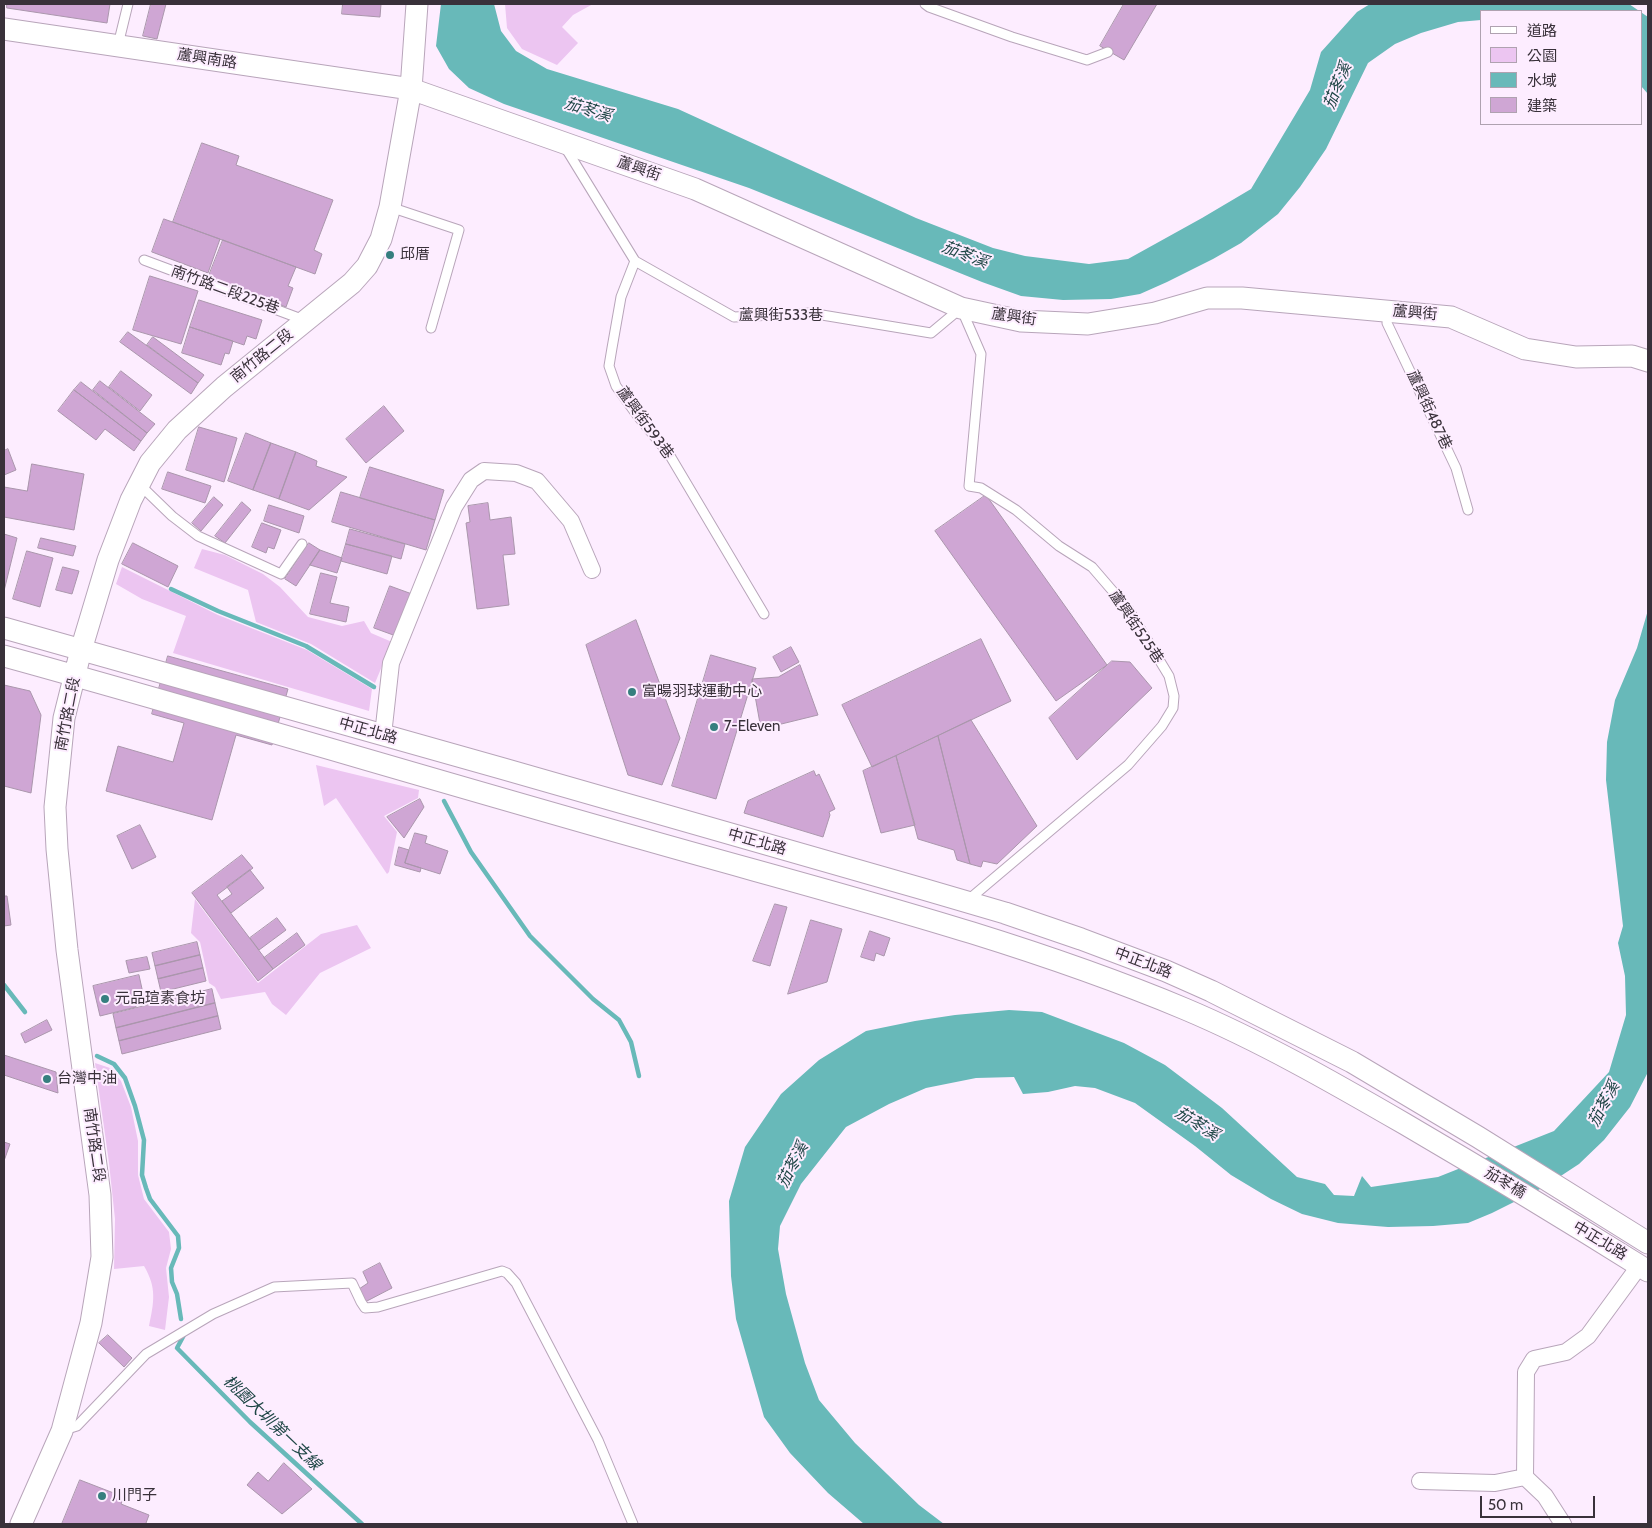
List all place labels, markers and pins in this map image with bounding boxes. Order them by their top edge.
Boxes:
place label: 邱厝 [400,246,430,264]
marker: 邱厝 [384,249,396,261]
place label: 富暘羽球運動中心 [642,683,762,701]
marker: 富暘羽球運動中心 [626,686,638,698]
place label: 7-Eleven [724,718,780,736]
marker: 7-Eleven [708,721,720,733]
place label: 元品瑄素食坊 [115,990,205,1008]
marker: 元品瑄素食坊 [99,993,111,1005]
place label: 台灣中油 [57,1070,117,1088]
marker: 台灣中油 [41,1073,53,1085]
place label: 川門子 [112,1487,157,1505]
marker: 川門子 [96,1490,108,1502]

